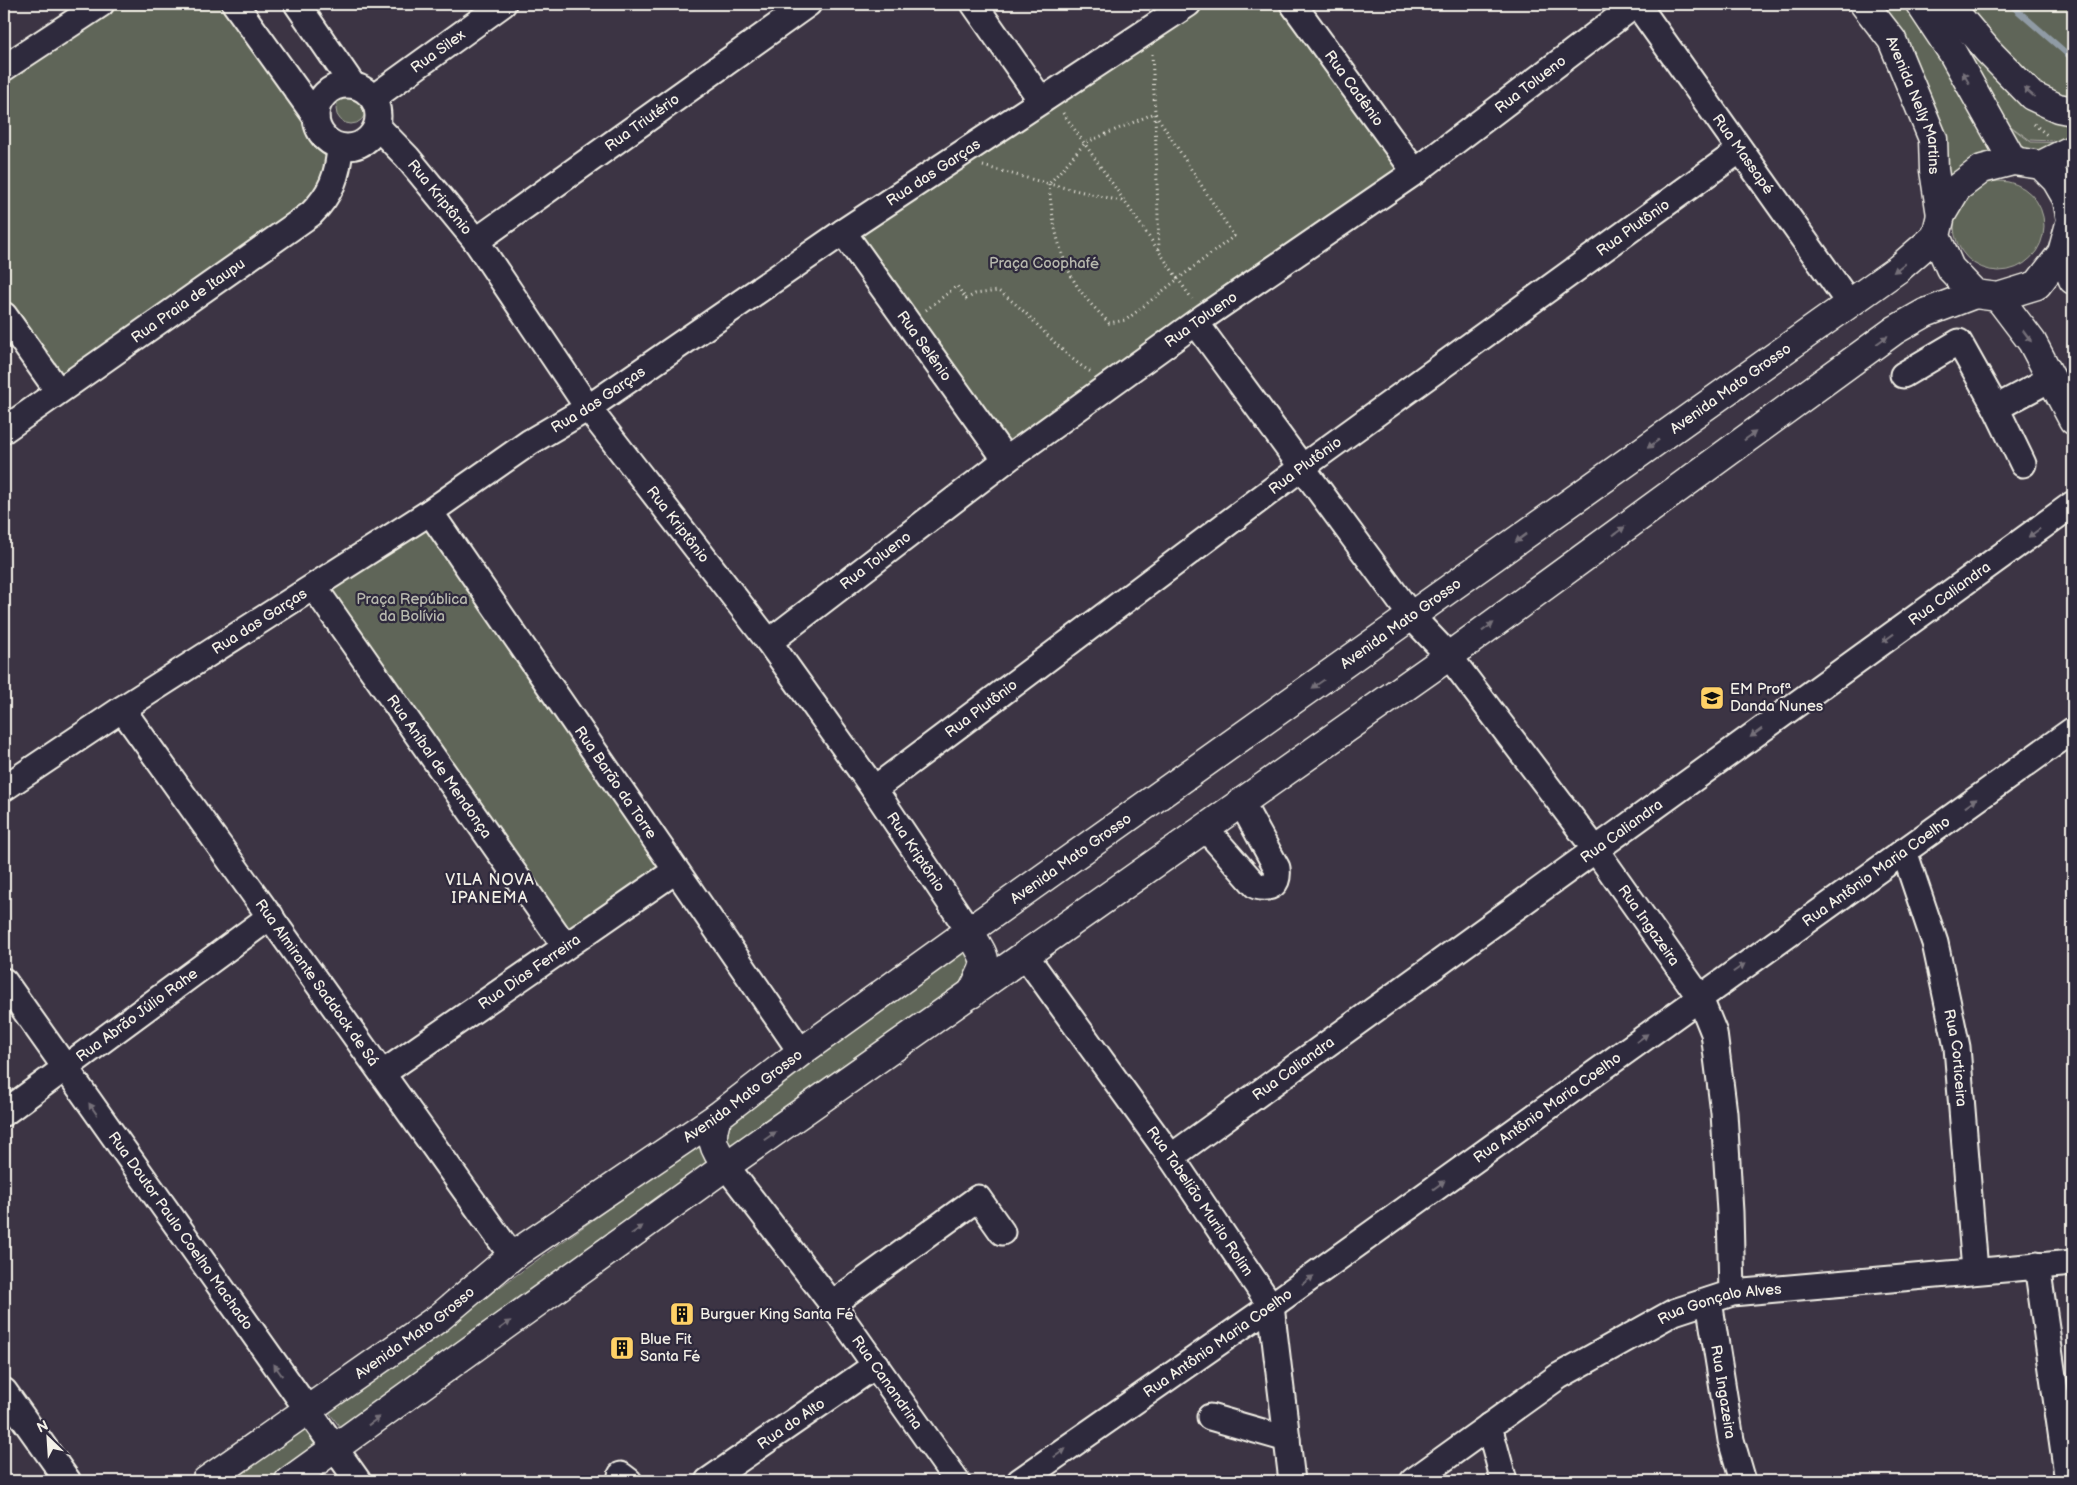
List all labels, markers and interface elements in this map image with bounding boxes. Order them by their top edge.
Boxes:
street label: Rua Silex [407,25,469,78]
street label: Avenida Nelly Martins [1881,33,1944,176]
street label: Rua Cadênio [1320,47,1388,130]
street label: Rua Tolueno [1491,51,1570,118]
one-way arrow [1962,71,1971,84]
one-way arrow [2023,87,2036,98]
street label: Rua Triutério [601,90,683,156]
street label: Rua Massapé [1708,110,1778,198]
street label: Rua das Garças [883,134,985,211]
street label: Rua Kriptônio [403,156,476,239]
street label: Rua Plutônio [1593,195,1674,261]
street label: Rua Praia de Itaupu [128,254,249,348]
park label: Praça Coophafé [989,254,1099,273]
one-way arrow [1893,262,1906,273]
street label: Rua Tolueno [1161,288,1241,352]
street label: Rua Selênio [892,307,956,385]
one-way arrow [2022,329,2032,343]
one-way arrow [1875,335,1889,345]
street label: Avenida Mato Grosso [1666,339,1795,438]
street label: Rua das Garças [548,362,650,438]
one-way arrow [1744,431,1757,441]
street label: Rua Plutônio [1265,433,1346,499]
one-way arrow [1647,438,1660,449]
street label: Rua Kriptônio [642,482,713,567]
one-way arrow [1612,526,1625,537]
street label: Rua Tolueno [836,527,915,594]
one-way arrow [2027,528,2041,538]
one-way arrow [1514,533,1528,543]
street label: Rua Caliandra [1905,558,1995,630]
street label: Avenida Mato Grosso [1337,574,1465,674]
street label: Rua das Garças [209,584,311,659]
park label: Praça República da Bolívia [356,590,468,626]
one-way arrow [1481,622,1495,632]
one-way arrow [1881,633,1895,643]
street label: Rua Plutônio [941,675,1021,742]
one-way arrow [1311,679,1325,689]
place label: EM Profª Danda Nunes [1730,680,1824,716]
school or university icon: EM Profª Danda Nunes [1699,685,1725,711]
street label: Rua Aníbal de Mendonça [382,691,496,842]
street label: Rua Barão da Torre [570,723,661,843]
one-way arrow [1749,728,1763,738]
street label: Rua Caliandra [1577,795,1666,867]
one-way arrow [1964,798,1978,808]
street label: Rua Kriptônio [882,809,949,896]
street label: Avenida Mato Grosso [1007,809,1135,909]
street label: Rua Antônio Maria Coelho [1799,812,1954,931]
district label: VILA NOVA IPANEMA [445,871,535,908]
street label: Rua Ingazeira [1613,881,1684,970]
street label: Rua Almirante Saddock de Sá [251,896,383,1070]
street label: Rua Dias Ferreira [475,930,584,1014]
one-way arrow [1732,963,1746,973]
street label: Rua Abrão Júlio Rahe [72,964,202,1067]
street label: Rua Corticeira [1939,1007,1971,1107]
street label: Rua Caliandra [1249,1033,1338,1105]
one-way arrow [1635,1033,1649,1043]
street label: Avenida Mato Grosso [680,1045,806,1147]
street label: Rua Antônio Maria Coelho [1470,1049,1625,1168]
one-way arrow [88,1102,98,1116]
street label: Rua Tabelião Murilo Rolim [1142,1123,1257,1280]
street label: Rua Doutor Paulo Coelho Machado [104,1128,257,1334]
one-way arrow [763,1131,776,1141]
one-way arrow [1432,1179,1445,1190]
one-way arrow [630,1225,644,1235]
one-way arrow [1301,1275,1315,1285]
street label: Rua Gonçalo Alves [1654,1280,1783,1329]
street label: Avenida Mato Grosso [351,1283,479,1384]
street label: Rua Antônio Maria Coelho [1140,1285,1296,1402]
building icon: Burguer King Santa Fé [669,1301,695,1327]
place label: Burguer King Santa Fé [700,1305,853,1324]
one-way arrow [498,1320,512,1330]
place label: Blue Fit Santa Fé [640,1330,700,1366]
street label: Rua Canandrina [847,1332,927,1433]
building icon: Blue Fit Santa Fé [609,1335,635,1361]
street label: Rua Ingazeira [1706,1344,1740,1440]
one-way arrow [273,1363,283,1377]
street label: Rua do Alto [754,1394,829,1454]
north arrow [22,1412,72,1462]
one-way arrow [367,1415,380,1426]
text: N [34,1417,51,1437]
one-way arrow [1053,1448,1067,1458]

